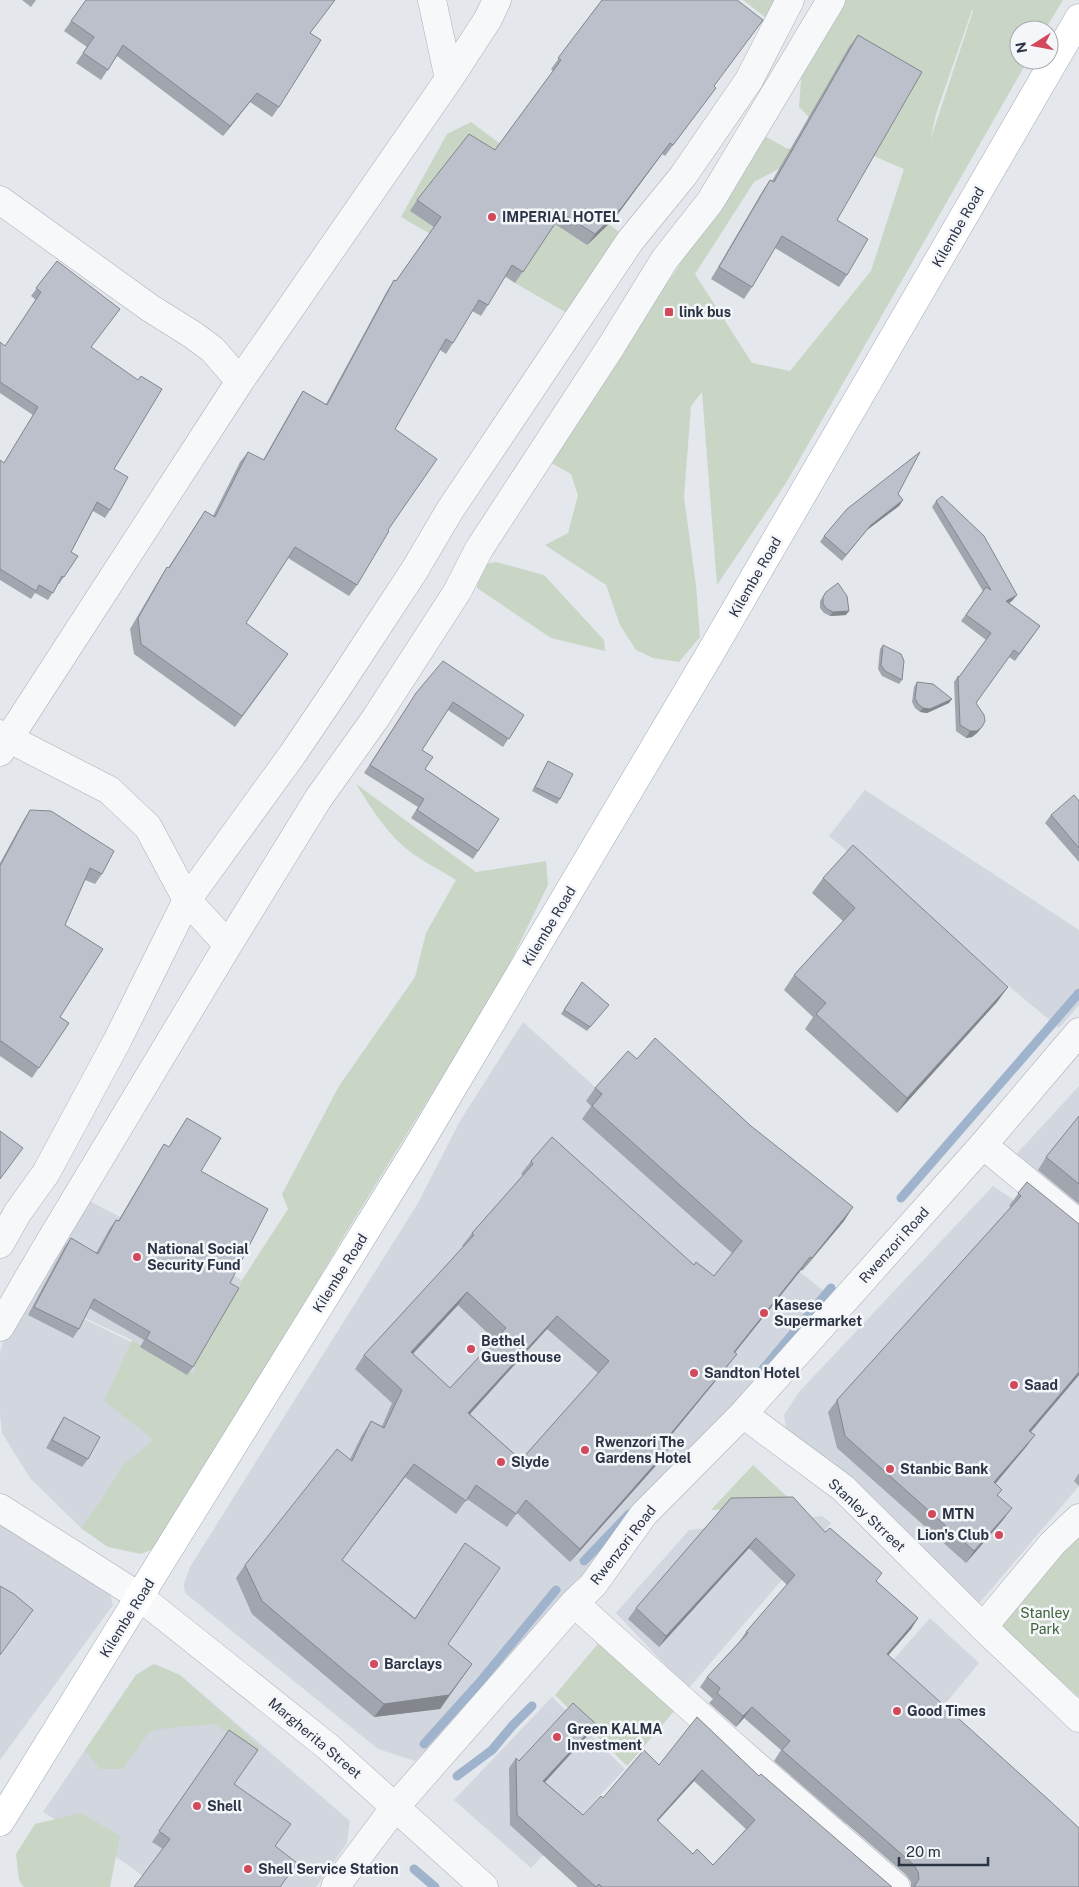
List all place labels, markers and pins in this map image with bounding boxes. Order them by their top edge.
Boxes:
place label: IMPERIAL HOTEL [502,209,620,225]
marker: IMPERIAL HOTEL [486,211,498,223]
place label: link bus [679,304,731,320]
marker: link bus [663,306,675,318]
place label: National Social Security Fund [147,1241,249,1273]
marker: National Social Security Fund [131,1251,143,1263]
place label: Kasese Supermarket [774,1297,862,1329]
marker: Kasese Supermarket [758,1307,770,1319]
place label: Bethel Guesthouse [481,1333,561,1365]
marker: Bethel Guesthouse [465,1343,477,1355]
place label: Sandton Hotel [704,1365,801,1381]
marker: Sandton Hotel [688,1367,700,1379]
place label: Saad [1024,1377,1058,1393]
marker: Saad [1008,1379,1020,1391]
place label: Rwenzori The Gardens Hotel [595,1434,692,1466]
marker: Rwenzori The Gardens Hotel [579,1444,591,1456]
place label: Slyde [511,1454,549,1470]
marker: Slyde [495,1456,507,1468]
place label: Stanbic Bank [900,1461,988,1477]
marker: Stanbic Bank [884,1463,896,1475]
place label: MTN [942,1506,974,1522]
marker: MTN [926,1508,938,1520]
place label: Lion's Club [917,1527,989,1543]
marker: Lion's Club [993,1529,1005,1541]
place label: Barclays [384,1656,442,1672]
marker: Barclays [368,1658,380,1670]
place label: Good Times [907,1703,986,1719]
marker: Good Times [891,1705,903,1717]
place label: Green KALMA Investment [567,1721,663,1753]
marker: Green KALMA Investment [551,1731,563,1743]
place label: Shell [207,1798,242,1814]
marker: Shell [191,1800,203,1812]
place label: Shell Service Station [258,1861,399,1877]
marker: Shell Service Station [242,1863,254,1875]

